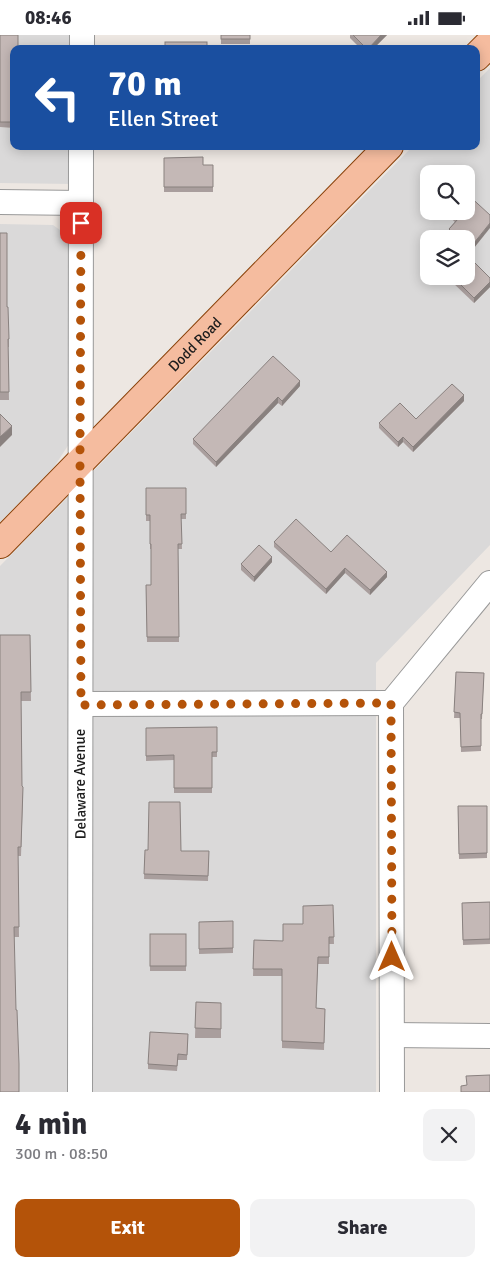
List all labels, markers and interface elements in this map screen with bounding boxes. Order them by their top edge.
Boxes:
text: 08:46 [25,6,72,30]
text: 70 m [108,62,182,105]
icon: left [25,65,90,130]
text: Ellen Street [108,105,218,132]
map controls [420,165,475,285]
button: search [420,165,475,220]
pin [60,202,102,244]
icon: arrive [67,209,95,237]
button: layers [420,230,475,285]
street label: Dodd Road [165,314,226,375]
street label: Delaware Avenue [71,729,89,839]
position arrow [365,930,417,982]
text: 4 min [15,1106,87,1143]
button: close [423,1109,475,1161]
text: 300 m · 08:50 [15,1144,108,1164]
button: Exit [15,1199,240,1257]
button: Share [250,1199,475,1257]

